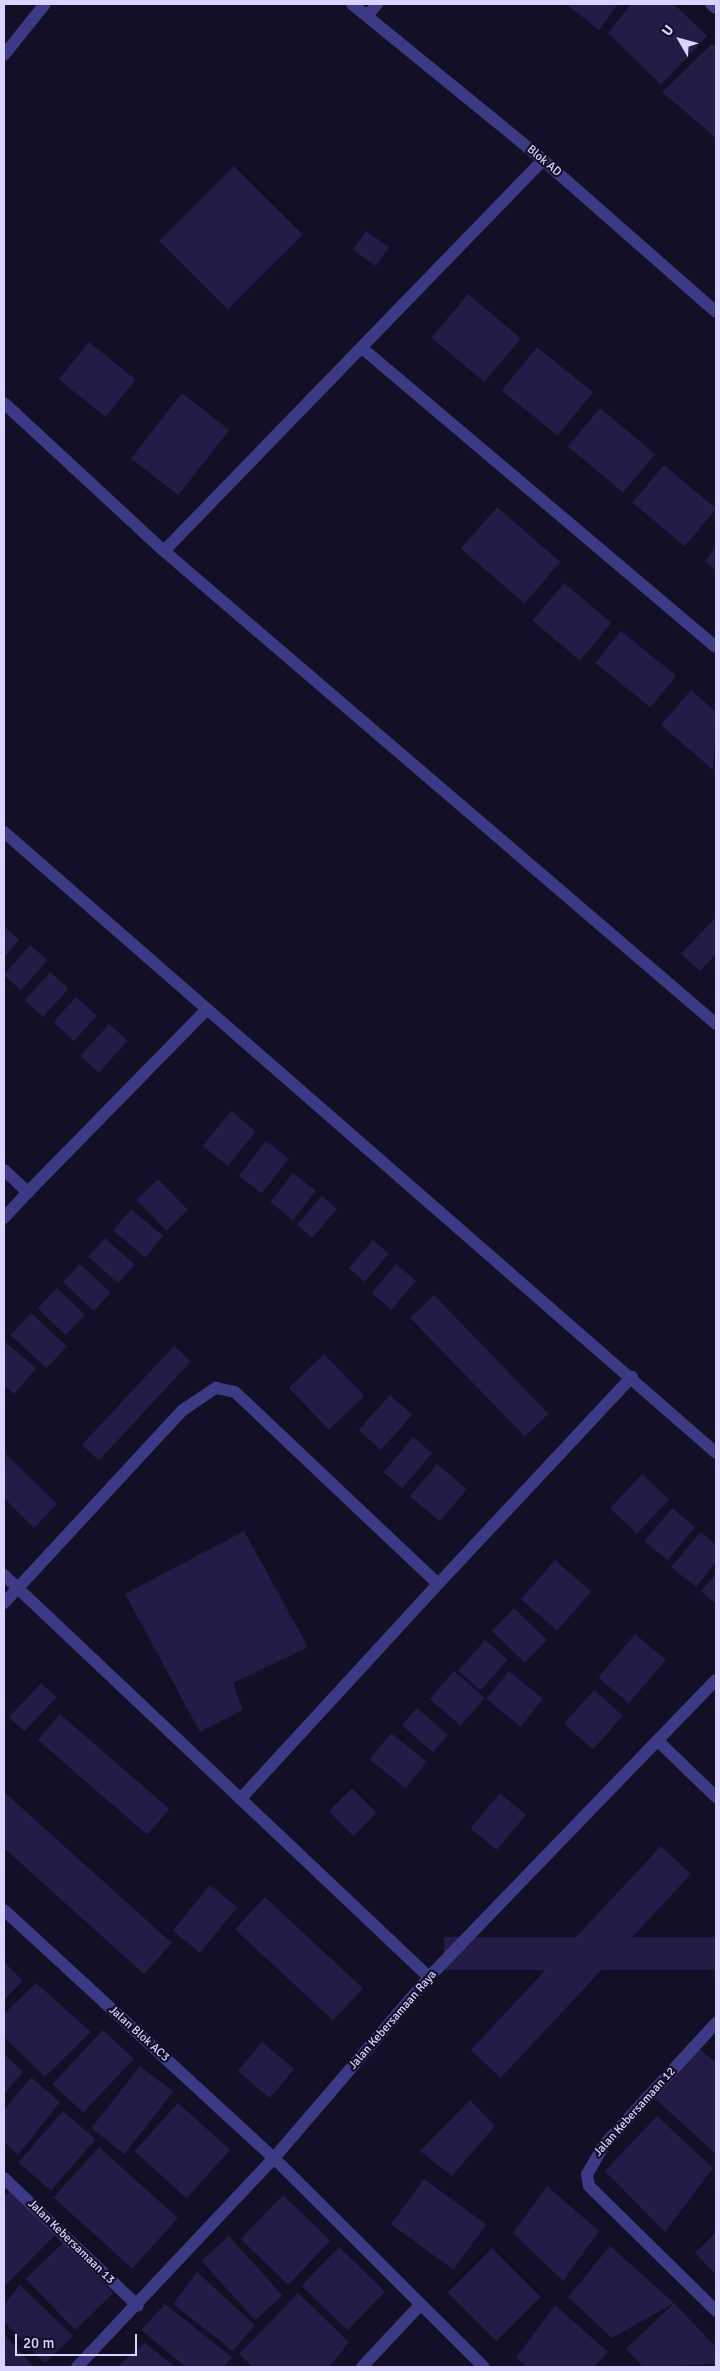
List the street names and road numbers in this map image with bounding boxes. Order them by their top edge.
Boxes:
street label: Blok AD [524,142,564,180]
street label: Jalan Kebersamaan Raya [346,1968,440,2072]
street label: Jalan Blok AC3 [106,2003,172,2065]
street label: Jalan Kebersamaan 12 [591,2064,679,2160]
street label: Jalan Kebersamaan 13 [25,2197,117,2287]

